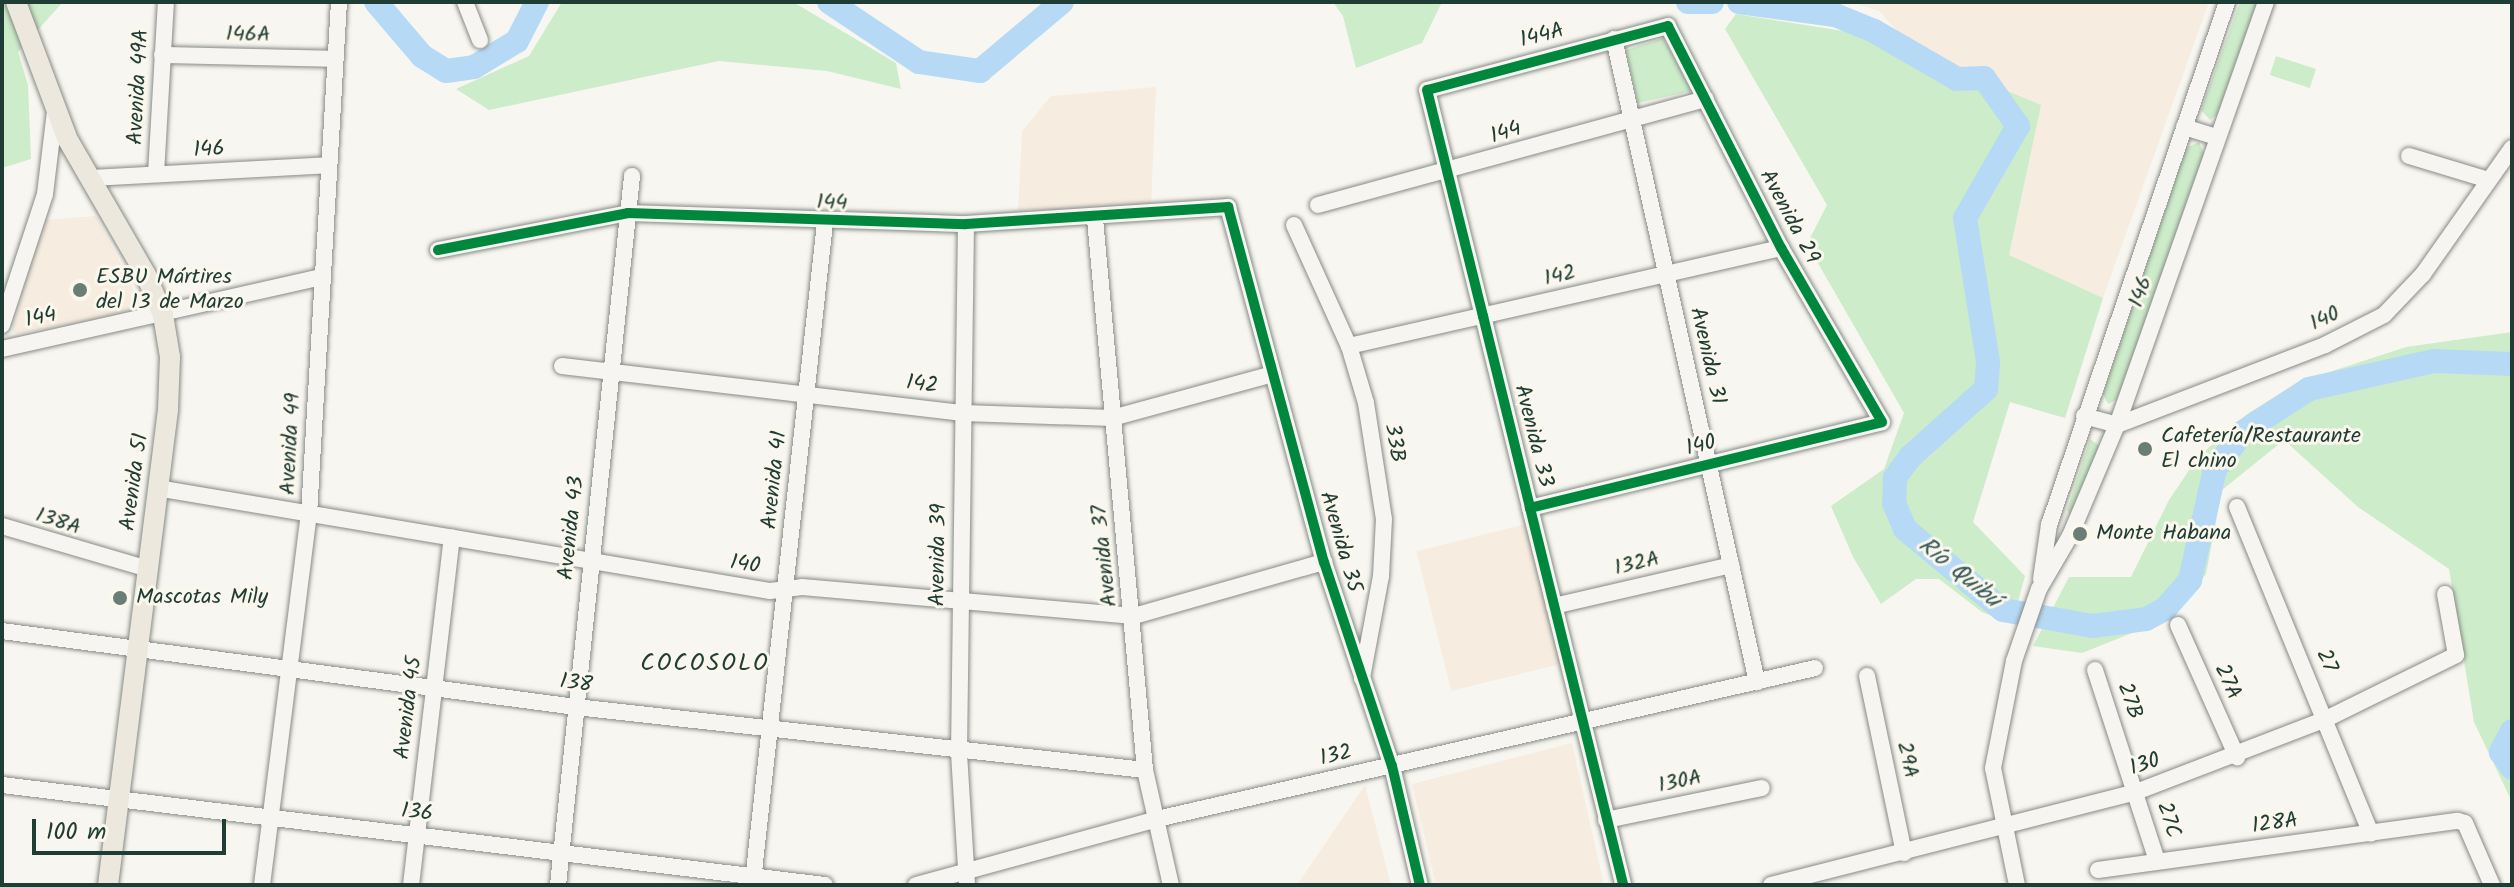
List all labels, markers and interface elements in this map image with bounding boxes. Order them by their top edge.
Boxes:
street label: 144A [1517,18,1567,54]
street label: 146A [225,21,271,49]
street label: Avenida 49A [123,28,155,146]
street label: 144 [1487,116,1525,150]
street label: 146 [193,136,225,164]
street label: Avenida 29 [1753,165,1825,269]
street label: 144 [816,190,848,216]
street label: 142 [1542,260,1578,292]
place label: ESBU Mártires del 13 de Marzo [96,264,244,316]
street label: 146 [2123,273,2159,311]
marker: ESBU Mártires del 13 de Marzo [71,281,89,299]
street label: 140 [2306,301,2344,337]
street label: 144 [23,302,59,334]
street label: Avenida 31 [1683,305,1731,407]
street label: 142 [905,370,939,400]
street label: Avenida 33 [1508,382,1558,490]
street label: Avenida 49 [275,392,307,496]
street label: 33B [1378,422,1410,464]
place label: Cafetería/Restaurante El chino [2161,423,2361,474]
street label: Avenida 41 [757,430,793,530]
street label: 140 [1683,430,1719,462]
street label: Avenida 51 [115,431,155,533]
marker: Cafetería/Restaurante El chino [2136,440,2154,458]
street label: Avenida 43 [553,475,591,581]
street label: Avenida 35 [1313,488,1367,596]
street label: 138A [32,502,84,542]
street label: Avenida 39 [925,503,953,607]
street label: Avenida 37 [1087,504,1123,608]
place label: Monte Habana [2096,521,2231,547]
marker: Monte Habana [2071,525,2089,543]
water label: Río Quibú [1912,531,2006,615]
street label: 132A [1612,546,1662,582]
street label: 140 [728,550,762,580]
place label: Mascotas Mily [136,585,268,611]
marker: Mascotas Mily [111,589,129,607]
street label: 27 [2309,645,2343,677]
district label: COCOSOLO [640,650,770,678]
street label: Avenida 45 [390,655,428,761]
street label: 27A [2208,660,2246,704]
street label: 138 [558,669,594,699]
street label: 27B [2111,679,2147,723]
street label: 29A [1890,739,1924,781]
street label: 132 [1317,740,1355,772]
street label: 130 [2126,748,2164,782]
street label: 130A [1656,765,1704,799]
street label: 136 [400,798,434,828]
street label: 27C [2150,799,2186,841]
scale bar [36,803,230,853]
street label: 128A [2250,808,2300,840]
text: 100 m [46,813,106,852]

